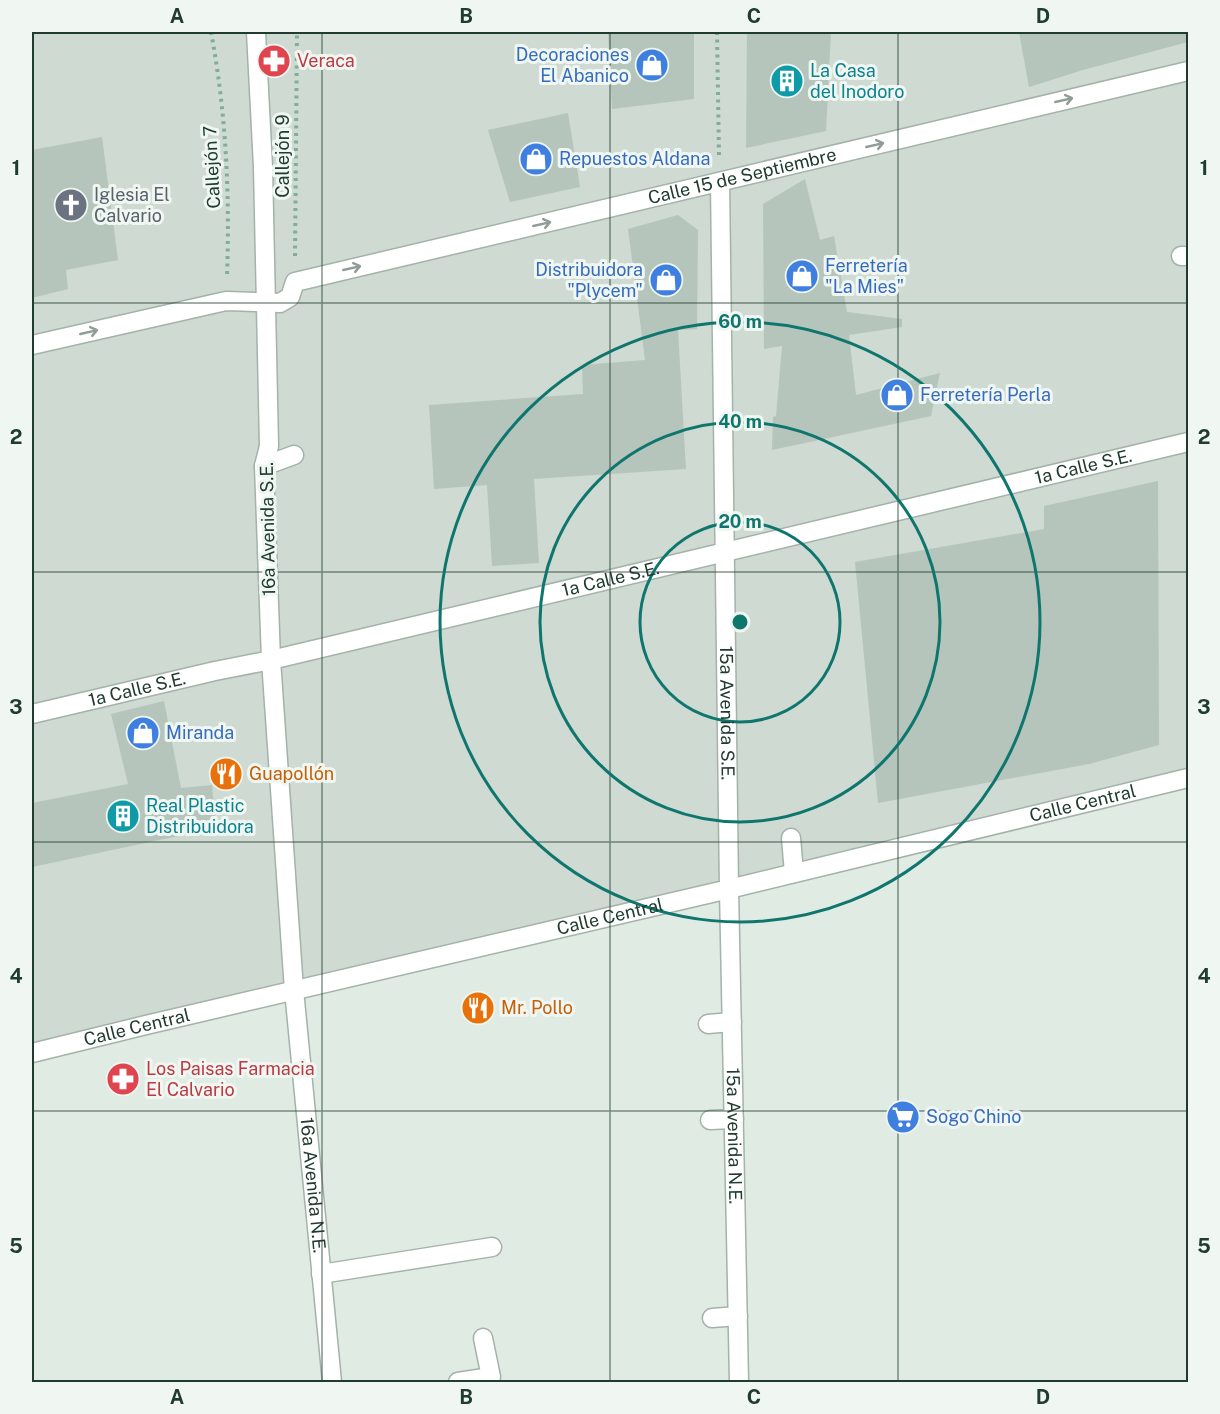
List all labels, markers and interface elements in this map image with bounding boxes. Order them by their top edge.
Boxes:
text: A [170,4,184,28]
text: B [459,4,473,28]
text: C [747,4,761,28]
text: D [1036,4,1050,28]
pharmacy icon: Veraca [256,43,292,79]
place label: Decoraciones El Abanico [516,44,629,86]
shop icon: Decoraciones El Abanico [634,47,670,83]
place label: Veraca [297,50,355,71]
place label: La Casa del Inodoro [810,60,904,102]
building icon: La Casa del Inodoro [769,63,805,99]
one-way arrow [1055,94,1074,106]
street label: Callejón 9 [272,114,293,198]
street label: Callejón 7 [199,125,224,209]
one-way arrow [865,139,884,151]
shop icon: Repuestos Aldana [518,141,554,177]
street label: Calle 15 de Septiembre [646,143,838,208]
place label: Repuestos Aldana [559,148,710,169]
text: 1 [12,156,20,180]
text: 1 [1200,156,1208,180]
place label: Iglesia El Calvario [94,184,170,226]
church icon: Iglesia El Calvario [53,187,89,223]
one-way arrow [532,217,551,229]
place label: Ferretería "La Mies" [825,255,908,297]
shop icon: Ferretería "La Mies" [784,258,820,294]
place label: Distribuidora "Plycem" [535,259,643,301]
one-way arrow [342,262,361,274]
shop icon: Distribuidora "Plycem" [648,262,684,298]
text: 60 m [718,311,762,332]
one-way arrow [79,326,98,338]
shop icon: Ferretería Perla [879,377,915,413]
place label: Ferretería Perla [920,384,1051,405]
text: 40 m [718,411,762,432]
text: 2 [10,425,22,449]
text: 2 [1198,425,1210,449]
street label: 1a Calle S.E. [1032,445,1134,488]
street label: 16a Avenida S.E. [256,462,279,596]
text: 20 m [718,511,762,532]
street label: 1a Calle S.E. [560,557,661,600]
centre of rings [730,612,750,632]
street label: 15a Avenida S.E. [716,646,739,780]
street label: 1a Calle S.E. [86,667,188,710]
text: 3 [9,695,23,719]
text: 3 [1197,695,1211,719]
shop icon: Miranda [125,715,161,751]
place label: Miranda [166,722,234,743]
restaurant icon: Guapollón [208,756,244,792]
place label: Guapollón [249,763,334,784]
street label: Calle Central [1027,780,1138,826]
place label: Real Plastic Distribuidora [146,795,254,837]
building icon: Real Plastic Distribuidora [105,798,141,834]
street label: Calle Central [555,894,665,939]
text: 4 [9,964,23,988]
text: 4 [1197,964,1211,988]
restaurant icon: Mr. Pollo [460,990,496,1026]
place label: Mr. Pollo [501,997,573,1018]
street label: Calle Central [81,1004,192,1050]
place label: Los Paisas Farmacia El Calvario [146,1058,315,1100]
pharmacy icon: Los Paisas Farmacia El Calvario [105,1061,141,1097]
street label: 15a Avenida N.E. [723,1067,746,1204]
supermarket icon: Sogo Chino [885,1099,921,1135]
place label: Sogo Chino [926,1106,1021,1127]
street label: 16a Avenida N.E. [296,1116,330,1254]
text: 5 [9,1234,23,1258]
text: 5 [1197,1234,1211,1258]
text: A [170,1385,184,1409]
text: B [459,1385,473,1409]
text: C [747,1385,761,1409]
text: D [1036,1385,1050,1409]

